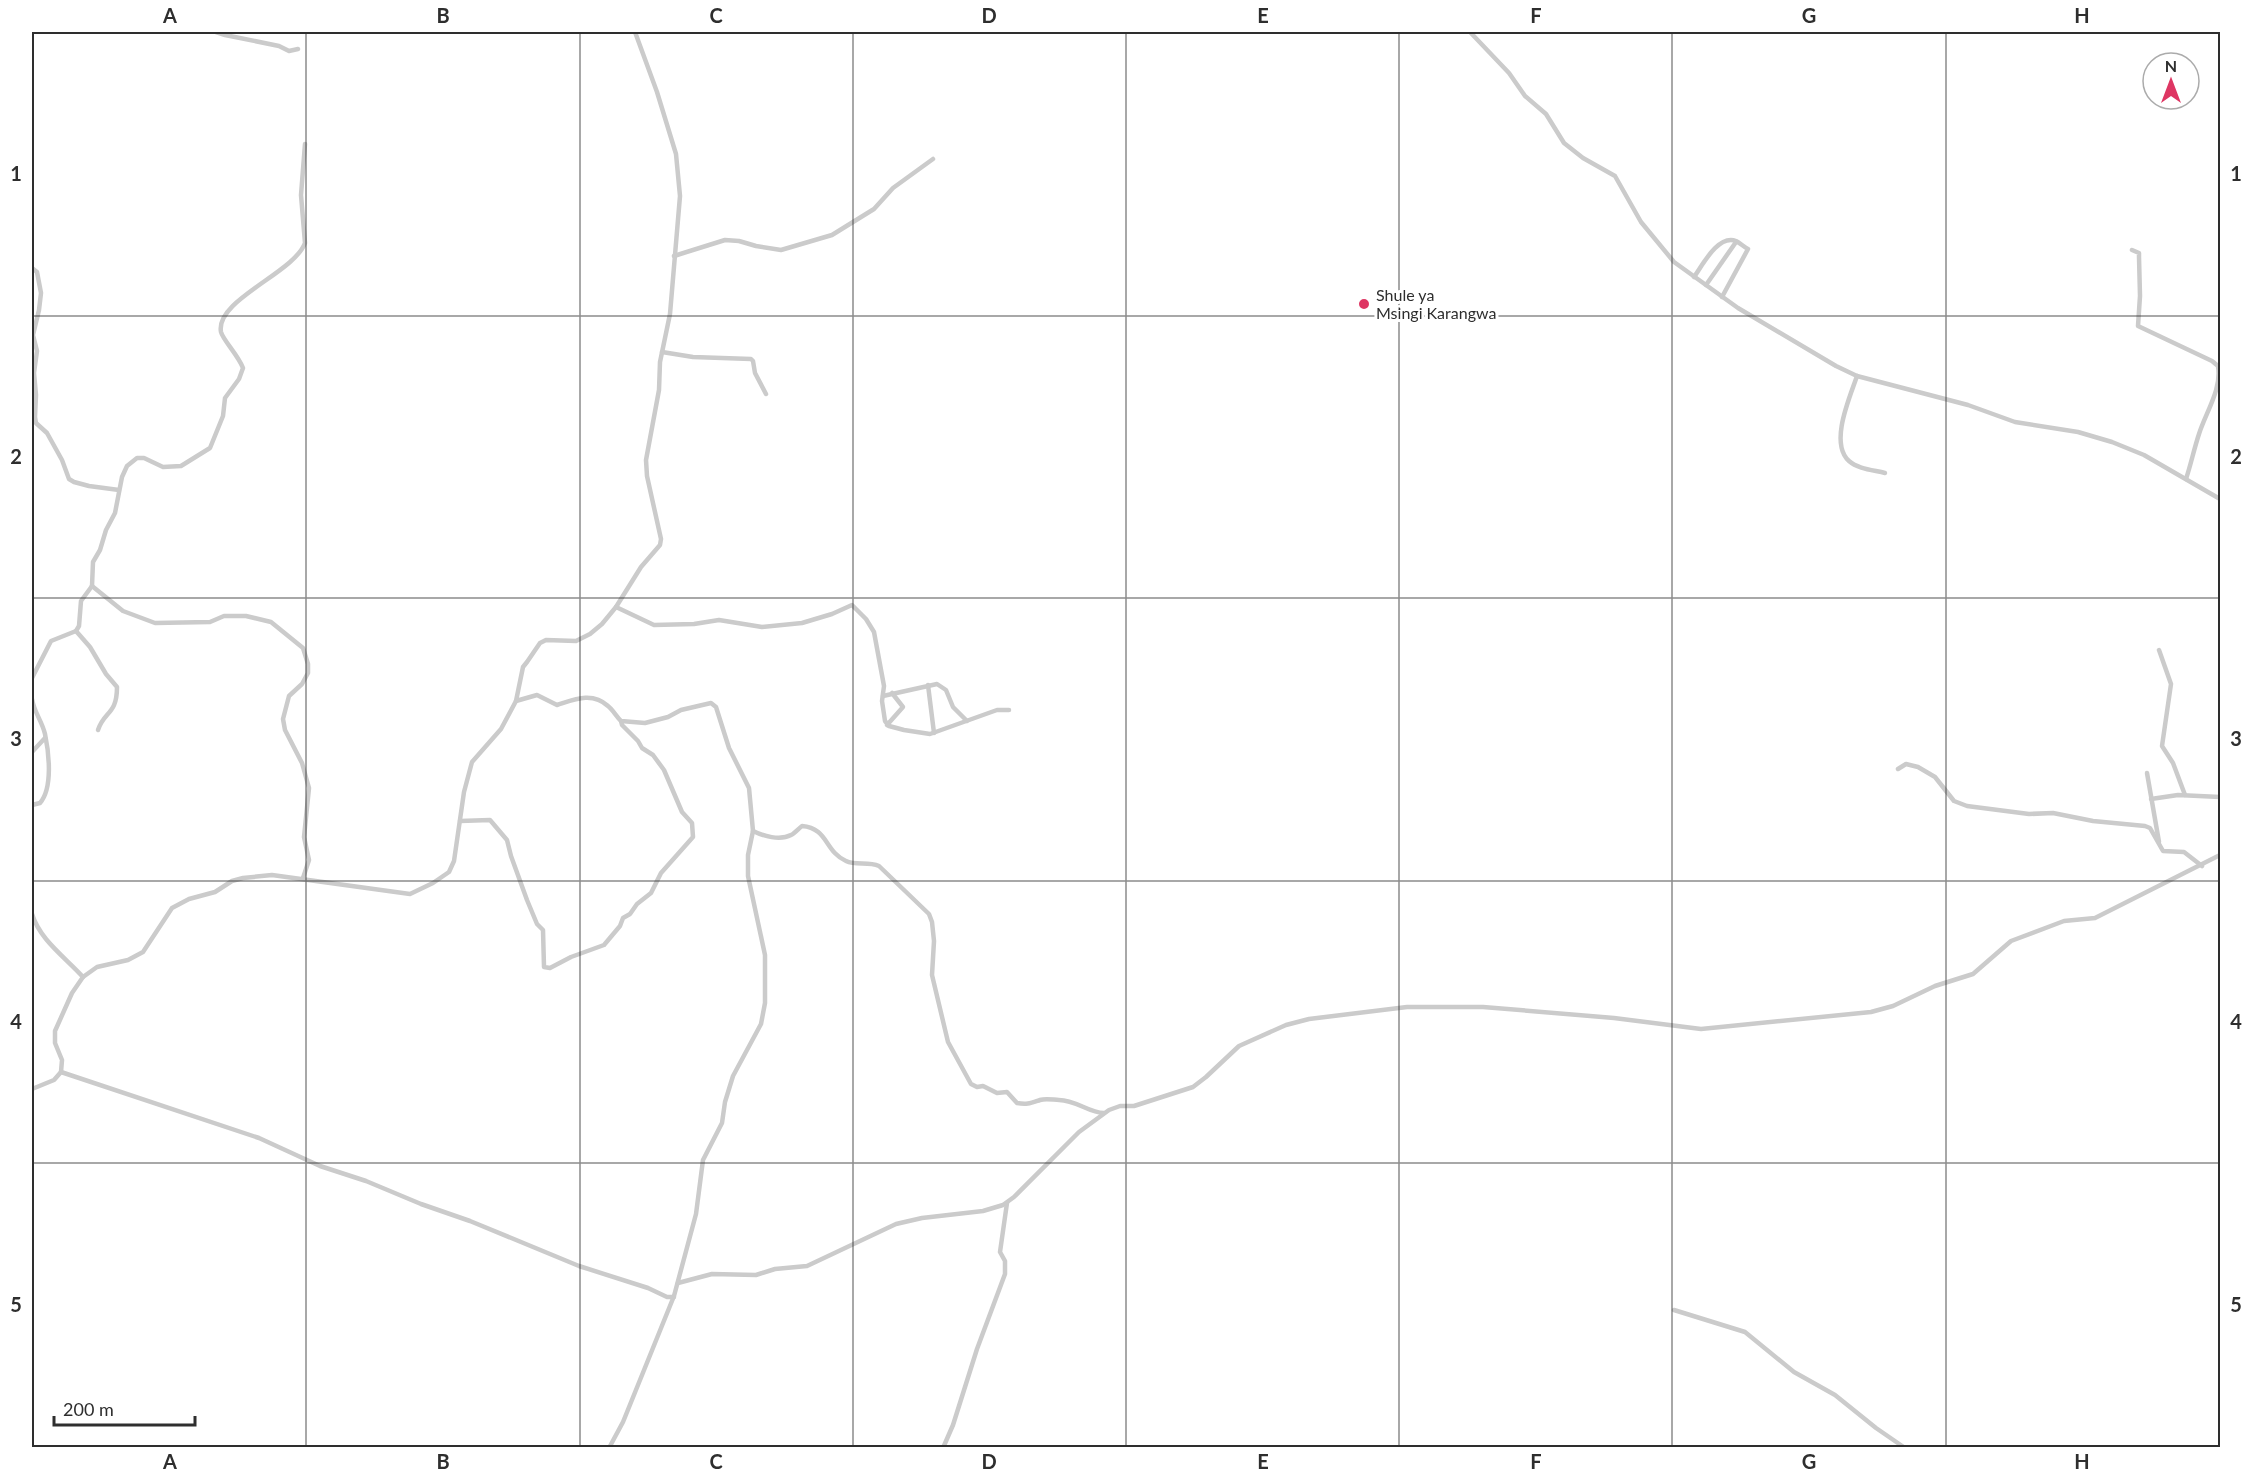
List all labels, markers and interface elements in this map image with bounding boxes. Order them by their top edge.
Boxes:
text: A [162,3,177,27]
text: B [436,3,450,27]
text: C [709,3,723,27]
text: D [981,3,997,27]
text: E [1257,3,1269,27]
text: F [1530,3,1542,27]
text: G [1802,3,1816,27]
text: H [2074,3,2090,27]
north arrow [2141,51,2201,111]
text: N [2165,56,2177,75]
text: 1 [10,161,22,185]
text: 1 [2230,161,2242,185]
place label: Shule ya Msingi Karangwa [1376,285,1496,322]
marker: Shule ya Msingi Karangwa [1357,297,1371,311]
text: 2 [10,444,22,468]
text: 2 [2230,444,2242,468]
text: 3 [10,726,22,750]
text: 3 [2230,726,2242,750]
text: 4 [10,1009,22,1033]
text: 4 [2230,1009,2242,1033]
text: 5 [10,1292,22,1316]
text: 5 [2230,1292,2242,1316]
scale bar [54,1389,195,1427]
text: 200 m [63,1398,114,1420]
text: A [162,1449,177,1473]
text: B [436,1449,450,1473]
text: C [709,1449,723,1473]
text: D [981,1449,997,1473]
text: E [1257,1449,1269,1473]
text: F [1530,1449,1542,1473]
text: G [1802,1449,1816,1473]
text: H [2074,1449,2090,1473]

